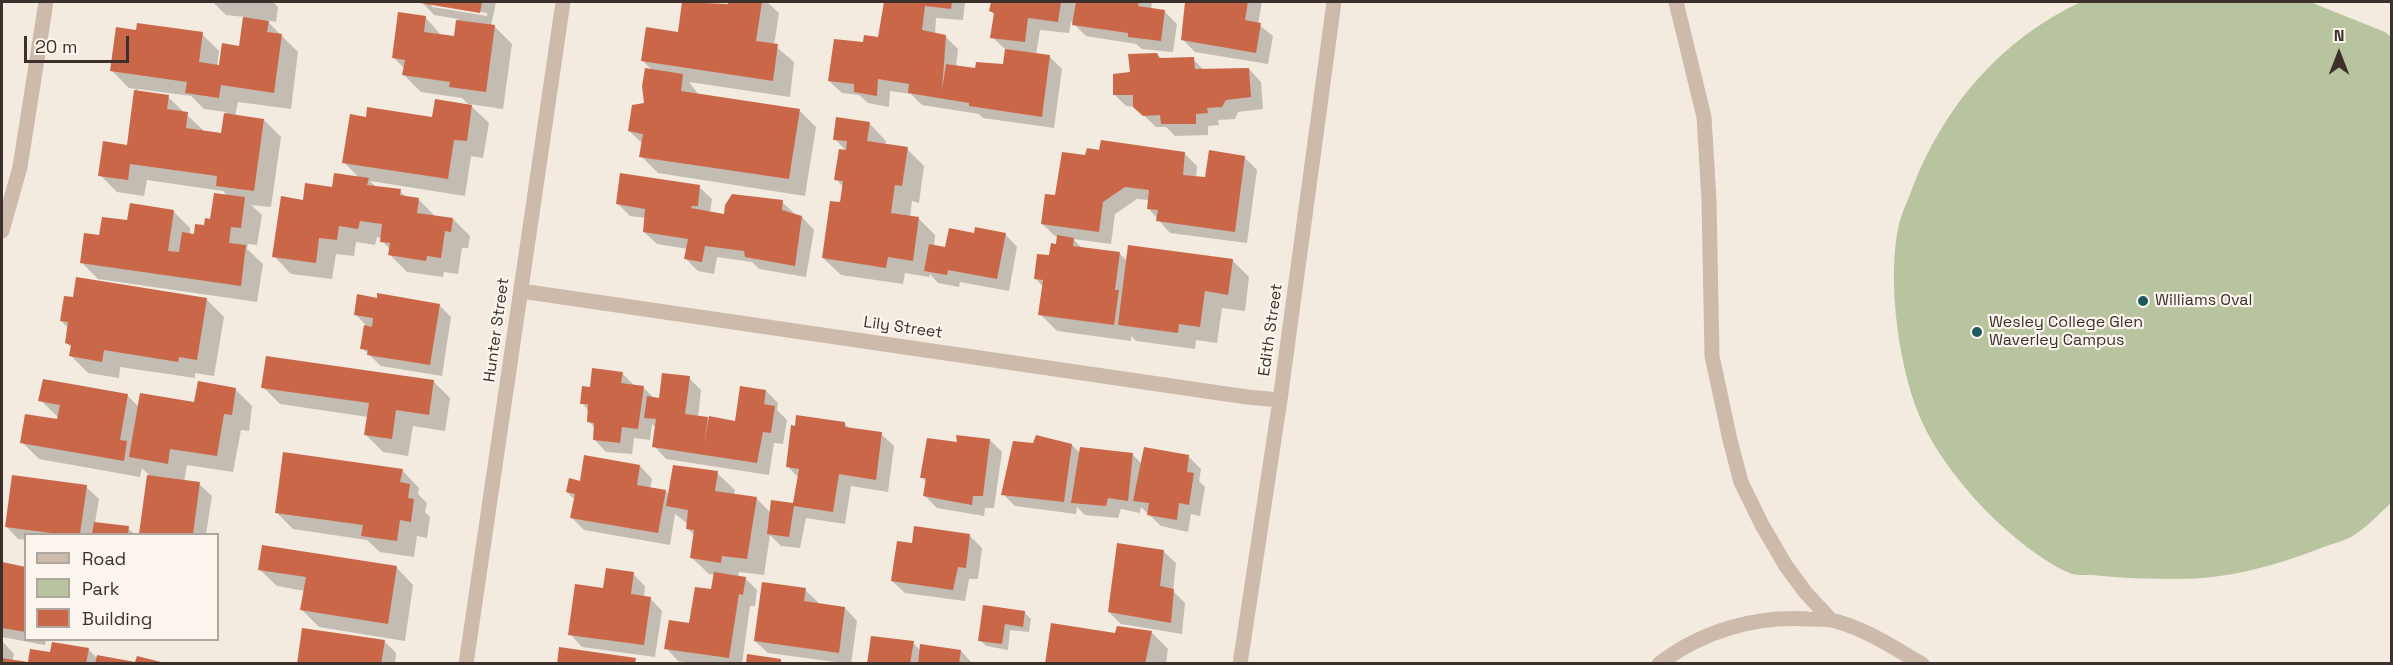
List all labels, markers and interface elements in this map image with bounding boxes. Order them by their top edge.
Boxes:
scale bar [27,24,132,62]
north arrow [2309,24,2369,84]
text: N [2334,25,2344,46]
text: 20 m [35,35,78,58]
street label: Hunter Street [480,276,514,384]
street label: Edith Street [1255,282,1287,378]
place label: Williams Oval [2155,291,2252,311]
marker: Williams Oval [2136,294,2150,308]
street label: Lily Street [862,313,944,343]
place label: Wesley College Glen Waverley Campus [1989,313,2143,351]
marker: Wesley College Glen Waverley Campus [1970,325,1984,339]
legend [24,533,219,641]
text: Road [82,547,126,570]
text: Park [82,577,119,600]
text: Building [82,607,152,630]

